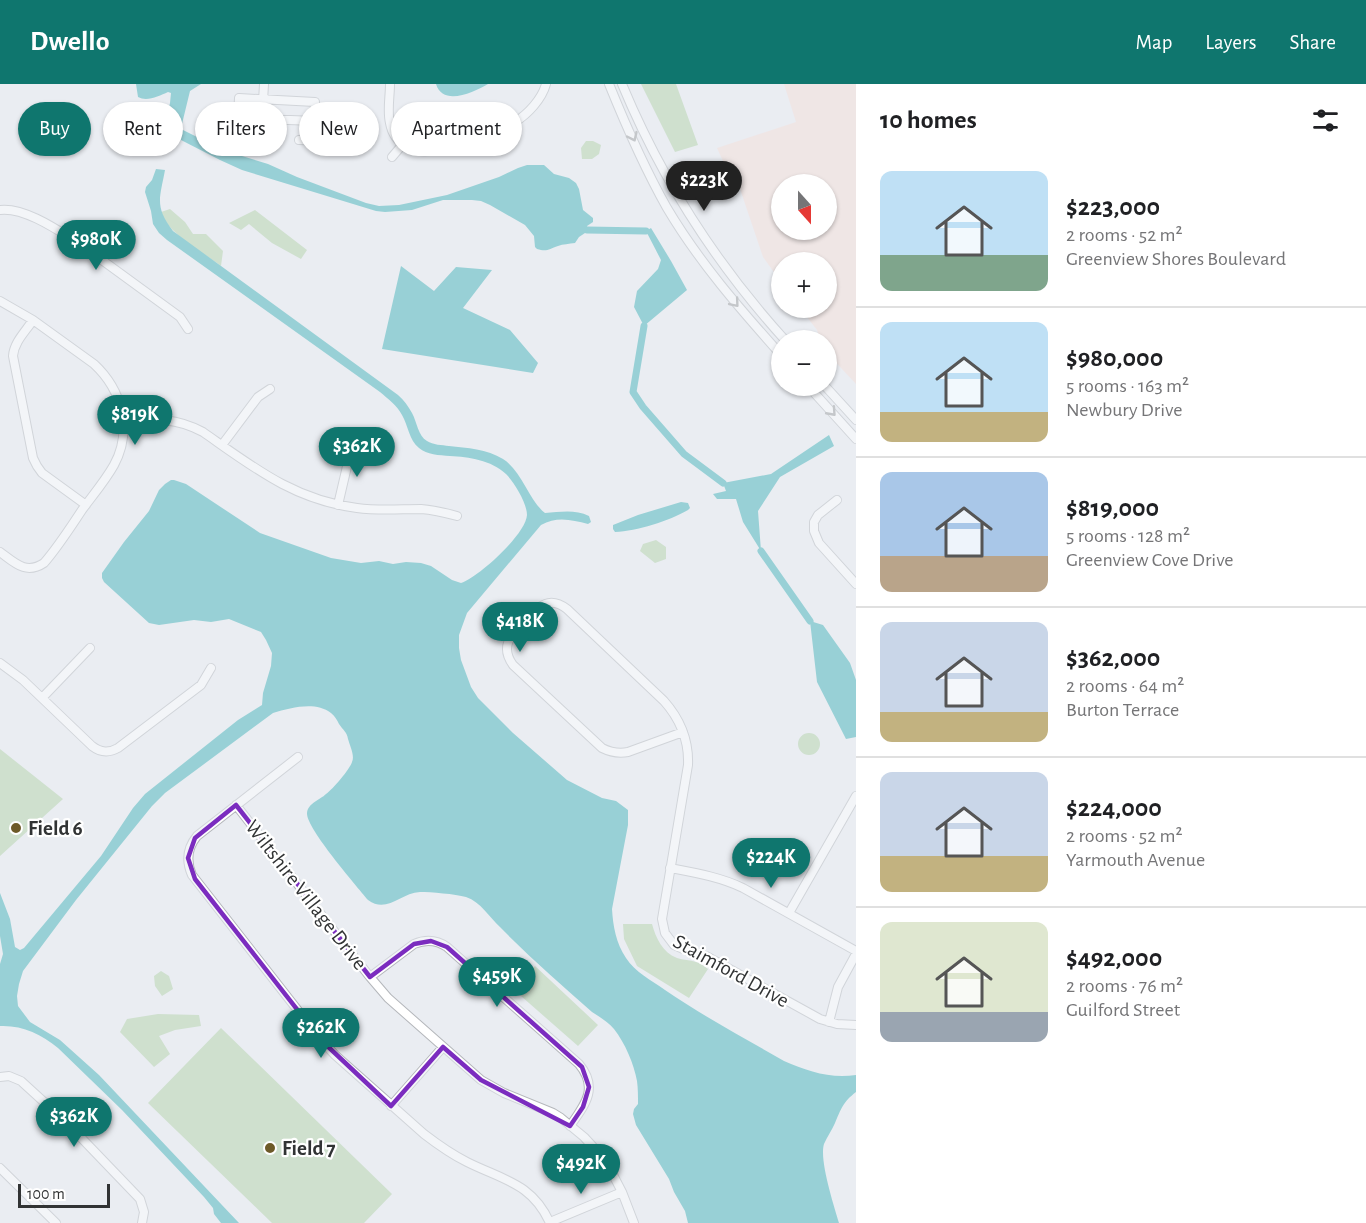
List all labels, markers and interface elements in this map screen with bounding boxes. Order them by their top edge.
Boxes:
text: Dwello [30,28,109,56]
text: Map [1136,32,1172,53]
text: Layers [1205,32,1256,53]
text: Share [1289,32,1336,53]
chip: Buy [18,102,91,156]
chip: Rent [103,102,183,156]
chip: Filters [195,102,287,156]
chip: New [299,102,379,156]
chip: Apartment [391,102,522,156]
icon: filters [1309,104,1342,137]
text: 10 homes [880,107,977,133]
one-way arrow [625,131,637,142]
pin: $223K [662,161,746,212]
text: $223K [680,170,728,190]
north arrow [771,174,837,240]
map controls [771,174,837,396]
text: $223,000 [1066,194,1160,220]
icon: home [928,195,1000,267]
pin: $980K [54,220,138,271]
text: 2 rooms · 52 m² [1066,225,1183,245]
text: $980K [71,229,121,249]
text: Greenview Shores Boulevard [1066,249,1286,269]
button: + [771,252,837,318]
one-way arrow [728,296,739,307]
button: − [771,330,837,396]
text: $980,000 [1066,345,1163,371]
icon: home [928,346,1000,418]
text: 5 rooms · 163 m² [1066,376,1189,396]
pin: $819K [93,395,177,446]
text: Newbury Drive [1066,400,1182,420]
text: $819K [111,404,159,424]
one-way arrow [825,406,836,416]
pin: $362K [315,427,399,478]
text: $362K [333,436,381,456]
text: $819,000 [1066,495,1159,521]
icon: home [928,496,1000,568]
text: 5 rooms · 128 m² [1066,526,1190,546]
text: Greenview Cove Drive [1066,550,1234,570]
pin: $418K [478,602,562,653]
text: $418K [496,611,544,631]
text: $362,000 [1066,645,1160,671]
icon: home [928,646,1000,718]
text: 2 rooms · 64 m² [1066,676,1184,696]
text: Burton Terrace [1066,700,1179,720]
text: $224,000 [1066,795,1162,821]
icon: home [928,796,1000,868]
street label: Wiltshire Village Drive [241,816,371,974]
place label: Field 6 [28,818,83,839]
marker: Field 6 [9,821,23,835]
text: 2 rooms · 52 m² [1066,826,1183,846]
pin: $224K [729,838,813,889]
text: $224K [746,847,796,867]
text: Yarmouth Avenue [1066,850,1205,870]
street label: Staimford Drive [670,931,792,1011]
text: $492,000 [1066,945,1162,971]
icon: home [928,946,1000,1018]
pin: $459K [455,957,539,1008]
text: $459K [472,966,522,986]
text: 2 rooms · 76 m² [1066,976,1183,996]
text: Guilford Street [1066,1000,1180,1020]
pin: $262K [279,1008,363,1059]
text: $262K [296,1017,346,1037]
pin: $362K [32,1097,116,1148]
text: $362K [50,1106,98,1126]
place label: Field 7 [282,1138,336,1159]
marker: Field 7 [263,1141,277,1155]
pin: $492K [539,1144,623,1195]
text: $492K [556,1153,606,1173]
scale bar [18,1181,110,1208]
text: 100 m [27,1186,65,1202]

